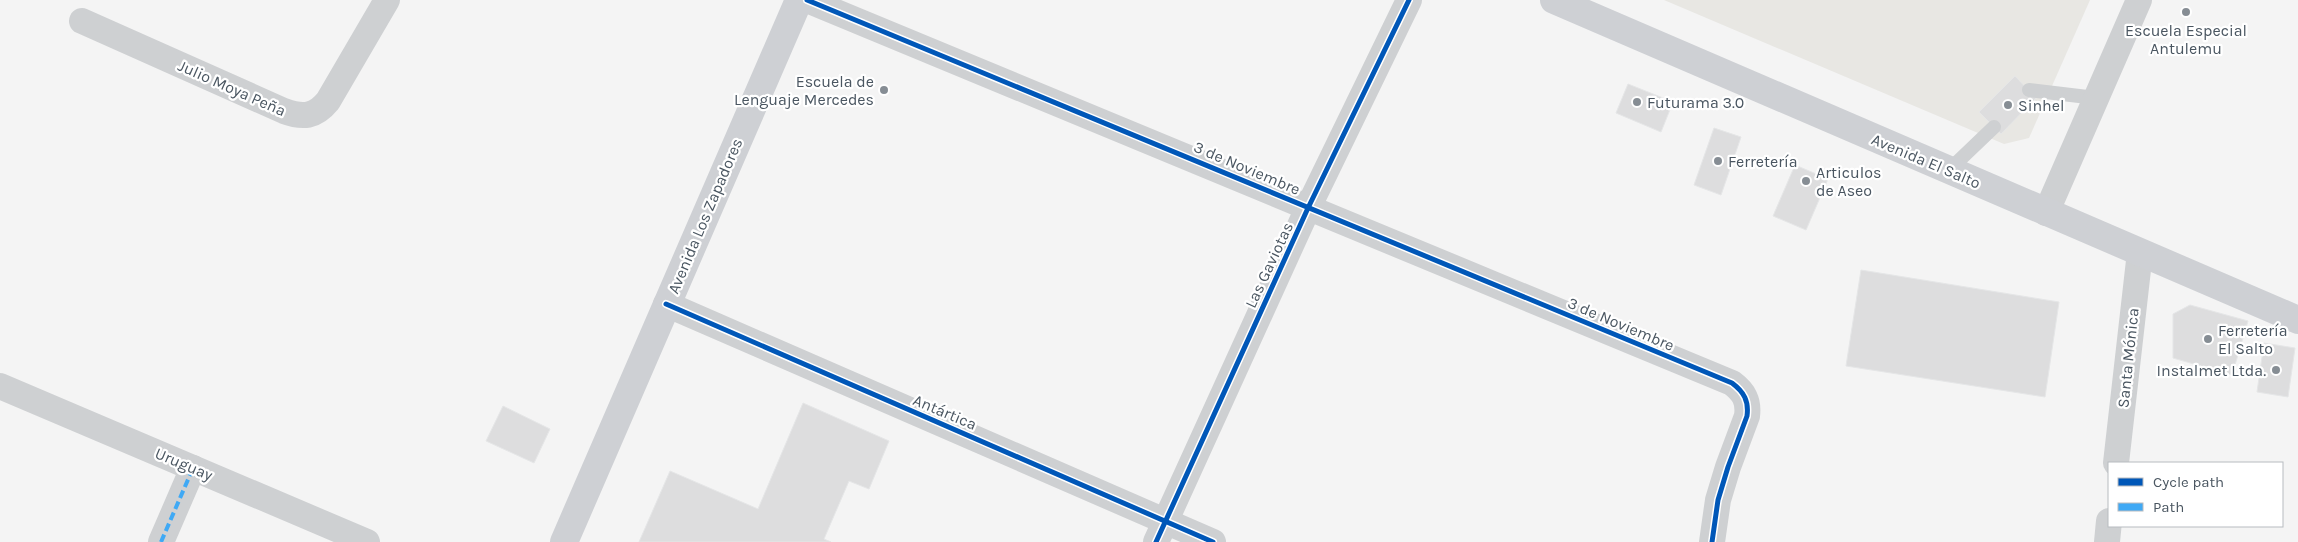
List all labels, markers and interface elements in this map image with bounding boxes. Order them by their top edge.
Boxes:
marker: Escuela Especial Antulemu [2180,6,2192,18]
place label: Escuela Especial Antulemu [2125,21,2247,58]
street label: Julio Moya Peña [175,56,289,120]
place label: Escuela de Lenguaje Mercedes [734,72,874,109]
marker: Escuela de Lenguaje Mercedes [878,84,890,96]
place label: Futurama 3.0 [1647,93,1744,112]
marker: Futurama 3.0 [1631,96,1643,108]
place label: Sinhel [2018,96,2064,115]
marker: Sinhel [2002,99,2014,111]
street label: Avenida El Salto [1869,129,1983,193]
street label: Avenida Los Zapadores [664,135,746,297]
street label: 3 de Noviembre [1191,137,1303,199]
place label: Ferretería [1728,152,1798,171]
marker: Ferretería [1712,155,1724,167]
place label: Articulos de Aseo [1816,163,1881,200]
marker: Articulos de Aseo [1800,175,1812,187]
street label: Las Gaviotas [1241,219,1297,311]
street label: 3 de Noviembre [1565,293,1677,355]
street label: Santa Mónica [2113,307,2143,409]
place label: Ferretería El Salto [2218,321,2288,358]
marker: Ferretería El Salto [2202,333,2214,345]
place label: Instalmet Ltda. [2157,361,2266,380]
marker: Instalmet Ltda. [2270,364,2282,376]
street label: Antártica [910,390,980,434]
street label: Uruguay [152,443,216,485]
legend [2108,462,2283,527]
text: Cycle path [2153,473,2224,491]
text: Path [2153,498,2184,516]

